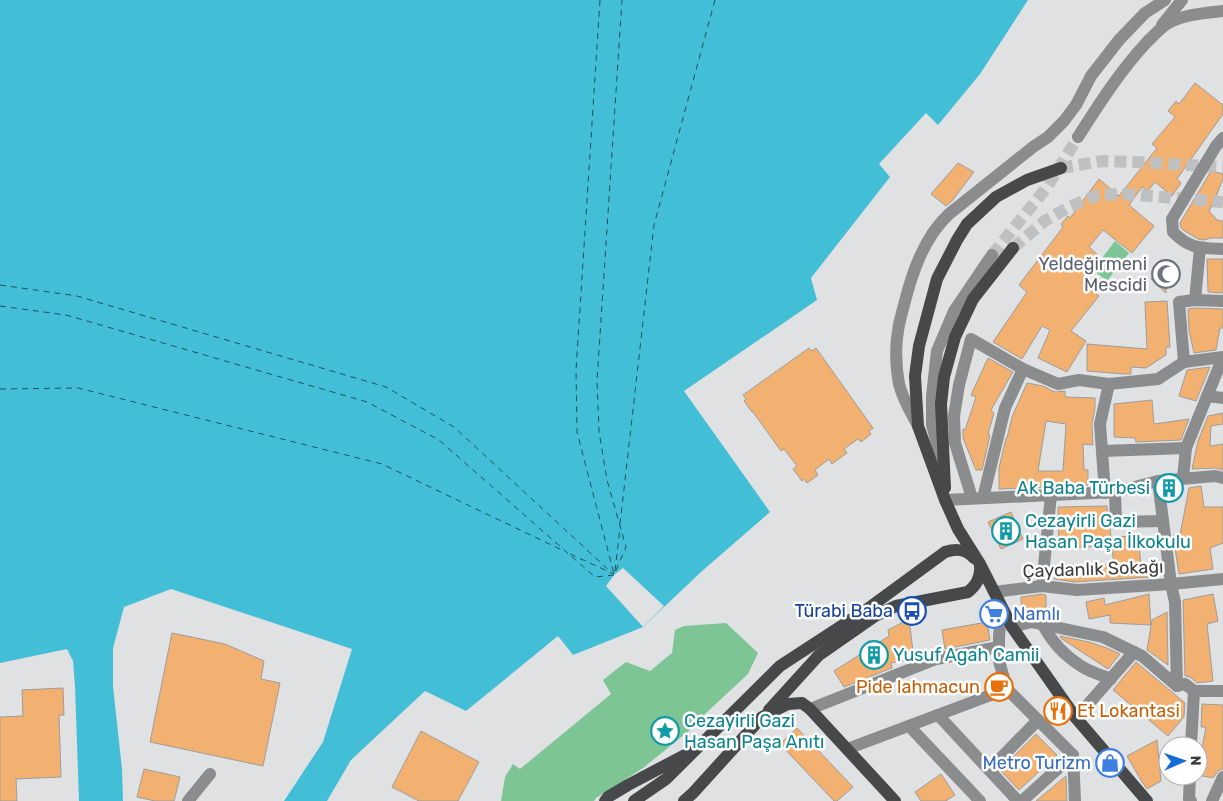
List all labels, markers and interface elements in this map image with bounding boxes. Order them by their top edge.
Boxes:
place label: Yeldeğirmeni Mescidi [1038,253,1147,296]
mosque icon: Yeldeğirmeni Mescidi [1151,259,1181,289]
building icon: Ak Baba Türbesi [1154,473,1184,503]
place label: Ak Baba Türbesi [1017,477,1150,499]
place label: Cezayirli Gazi Hasan Paşa İlkokulu [1025,510,1191,553]
building icon: Cezayirli Gazi Hasan Paşa İlkokulu [991,516,1021,546]
street label: Çaydanlık Sokağı [1022,556,1164,582]
bus stop icon: Türabi Baba [897,596,927,626]
supermarket icon: Namlı [979,599,1009,629]
place label: Türabi Baba [794,600,893,622]
place label: Namlı [1013,603,1060,625]
building icon: Yusuf Agah Camii [859,640,889,670]
place label: Yusuf Agah Camii [893,644,1039,666]
cafe icon: Pide lahmacun [984,672,1014,702]
place label: Pide lahmacun [856,676,980,698]
restaurant icon: Et Lokantasi [1043,696,1073,726]
place label: Et Lokantasi [1077,700,1180,722]
place label: Cezayirli Gazi Hasan Paşa Anıtı [684,710,824,753]
place icon: Cezayirli Gazi Hasan Paşa Anıtı [650,716,680,746]
north arrow [1158,736,1208,786]
shop icon: Metro Turizm [1095,748,1125,778]
place label: Metro Turizm [983,752,1091,774]
text: N [1187,755,1204,766]

